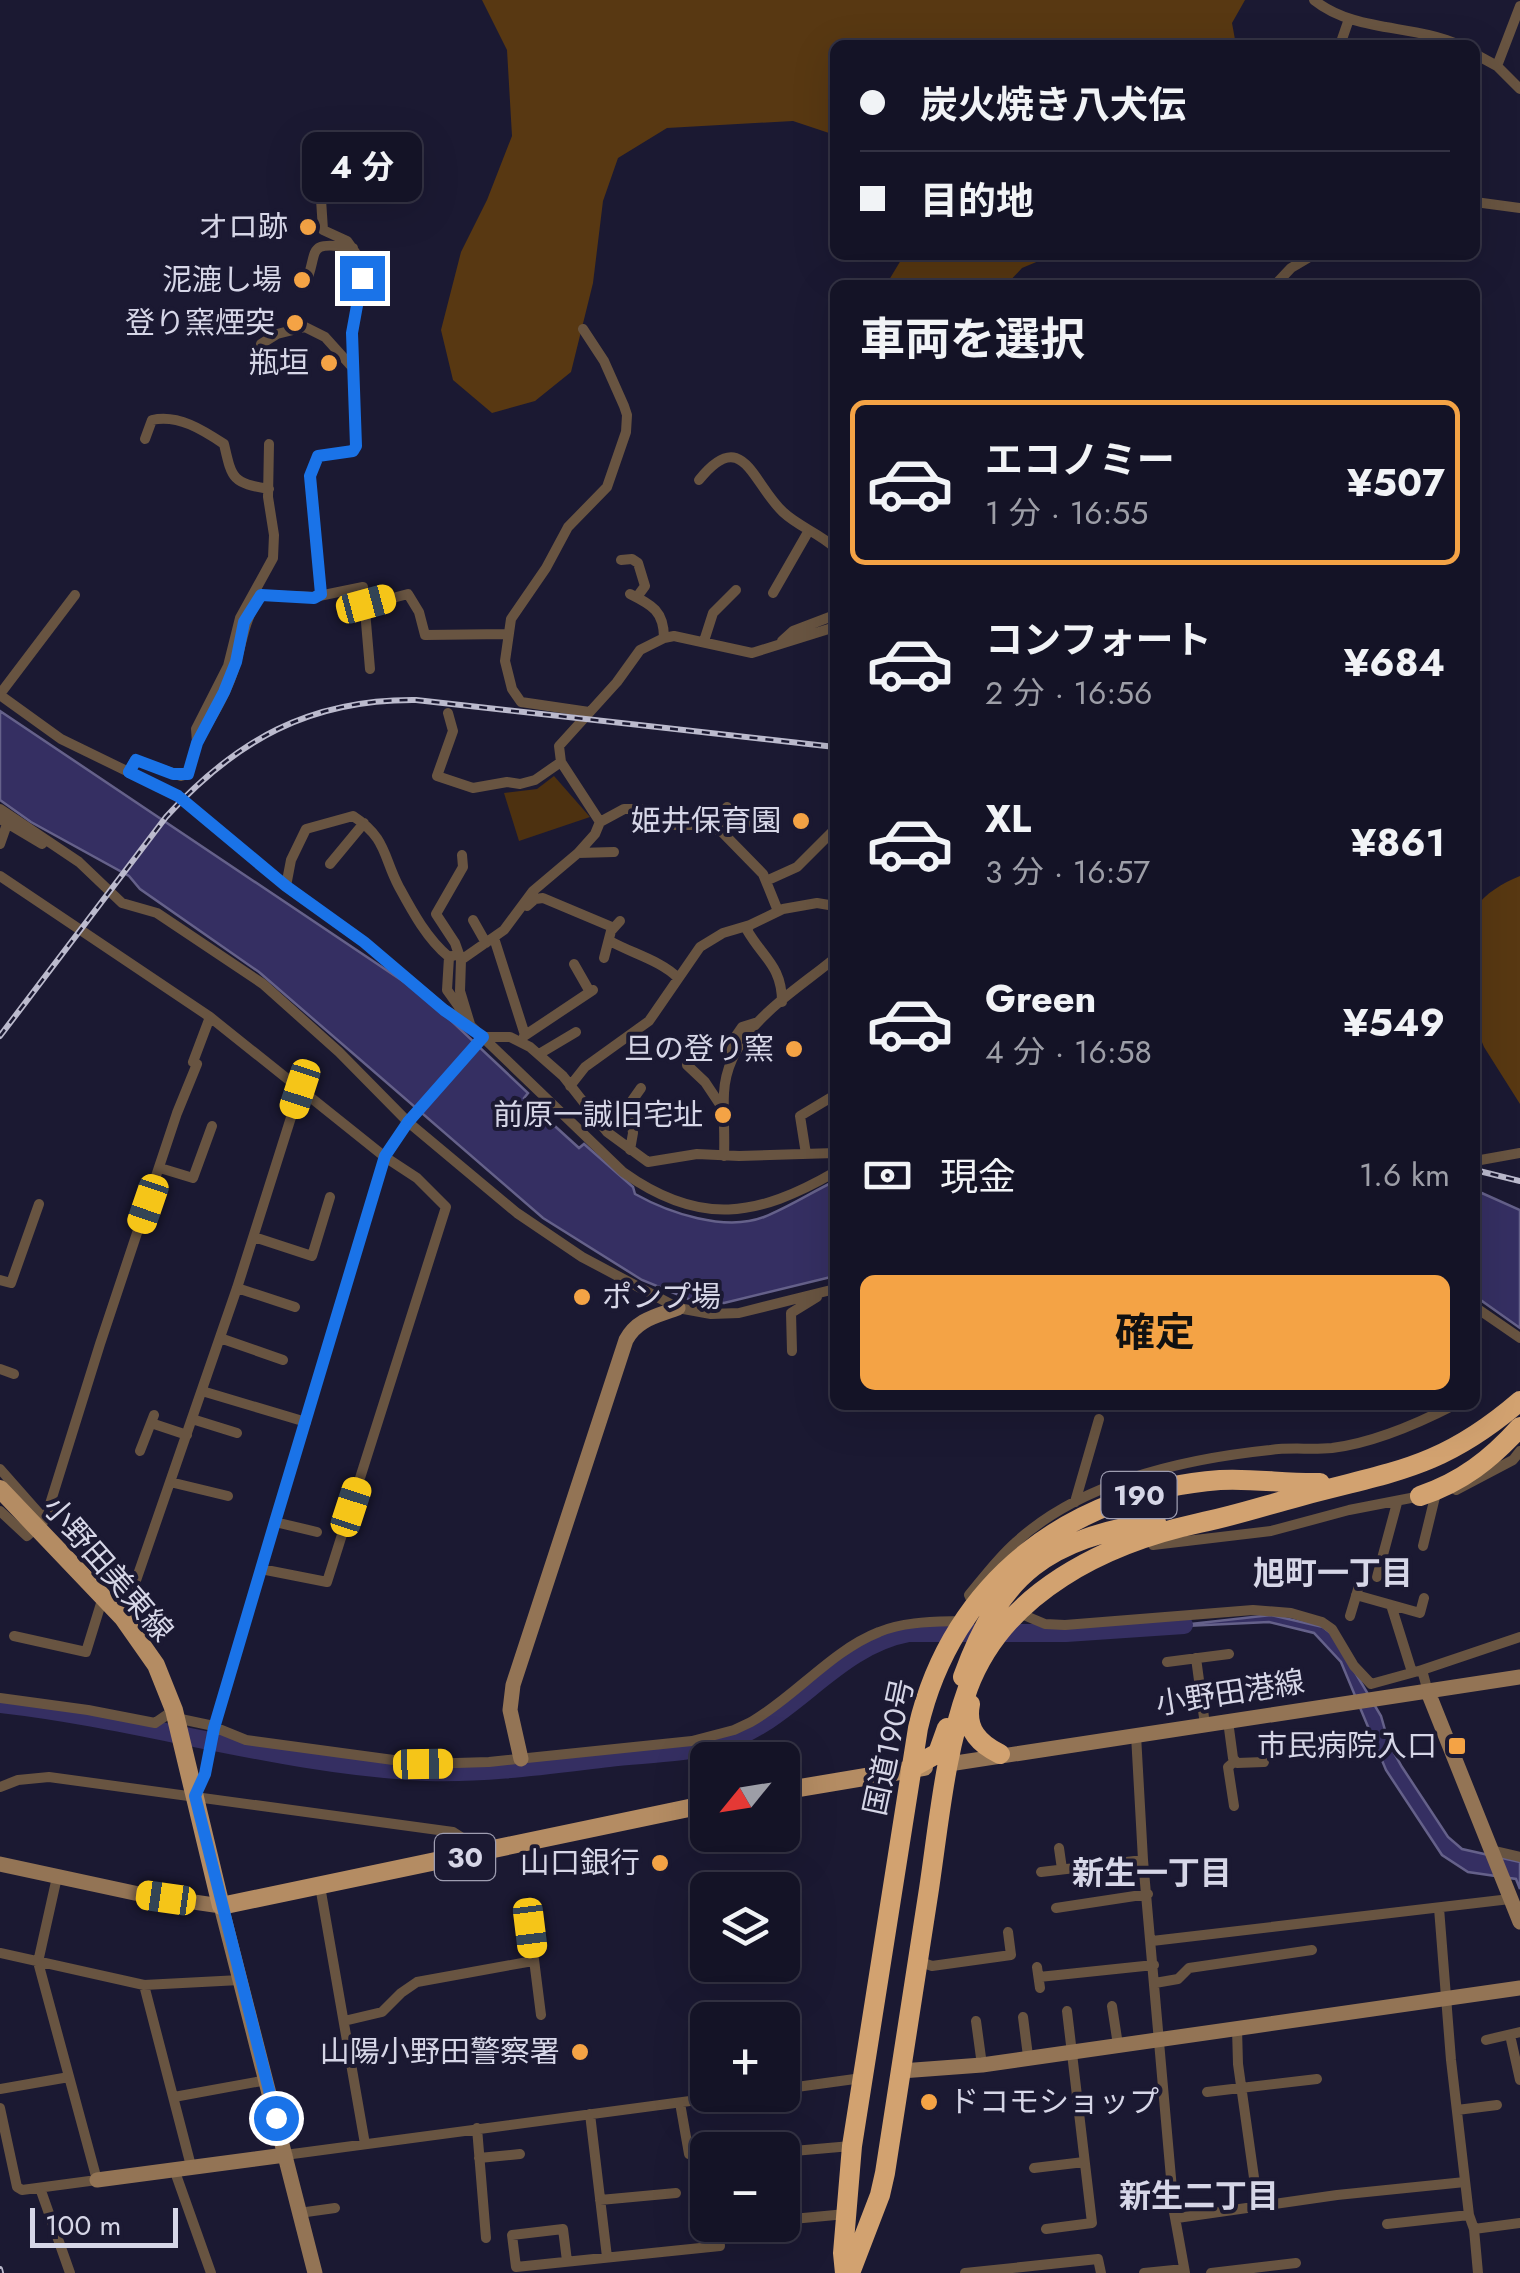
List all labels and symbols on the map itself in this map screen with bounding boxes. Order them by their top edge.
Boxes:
callout: 4 分 [302,133,422,203]
place label: オロ跡 [198,205,288,248]
marker: オロ跡 [297,216,319,238]
route end [340,256,385,301]
place label: 泥漉し場 [162,258,282,301]
marker: 泥漉し場 [291,269,313,291]
place label: 登り窯煙突 [125,301,275,344]
marker: 登り窯煙突 [284,312,306,334]
place label: 瓶垣 [249,341,309,384]
marker: 瓶垣 [318,352,340,374]
car [333,582,399,626]
place label: 姫井保育園 [631,799,781,842]
marker: 姫井保育園 [790,810,812,832]
place label: 旦の登り窯 [624,1027,774,1070]
marker: 旦の登り窯 [783,1038,805,1060]
car [276,1056,324,1122]
place label: 前原一誠旧宅址 [493,1093,703,1136]
marker: 前原一誠旧宅址 [712,1104,734,1126]
car [124,1171,172,1237]
place label: ポンプ場 [602,1275,721,1318]
marker: ポンプ場 [571,1286,593,1308]
road number: 190 [1102,1472,1176,1518]
car [327,1474,375,1540]
street label: 小野田美東線 [33,1487,184,1651]
district label: 旭町一丁目 [1253,1550,1413,1596]
street label: 小野田港線 [1152,1660,1307,1725]
street label: 国道190号 [853,1675,924,1819]
place label: 市民病院入口 [1257,1724,1437,1767]
marker: 市民病院入口 [1446,1735,1468,1757]
north arrow [690,1742,800,1852]
car [393,1748,453,1780]
road number: 30 [435,1834,495,1880]
place label: 山口銀行 [520,1841,640,1884]
district label: 新生一丁目 [1072,1850,1232,1896]
marker: 山口銀行 [649,1852,671,1874]
car [134,1879,198,1917]
car [511,1896,549,1960]
place label: 山陽小野田警察署 [320,2030,560,2073]
marker: 山陽小野田警察署 [569,2041,591,2063]
place label: ドコモショップ [949,2080,1159,2123]
marker: ドコモショップ [918,2091,940,2113]
route start [254,2096,299,2141]
district label: 新生二丁目 [1119,2173,1279,2219]
scale bar [30,2203,178,2248]

